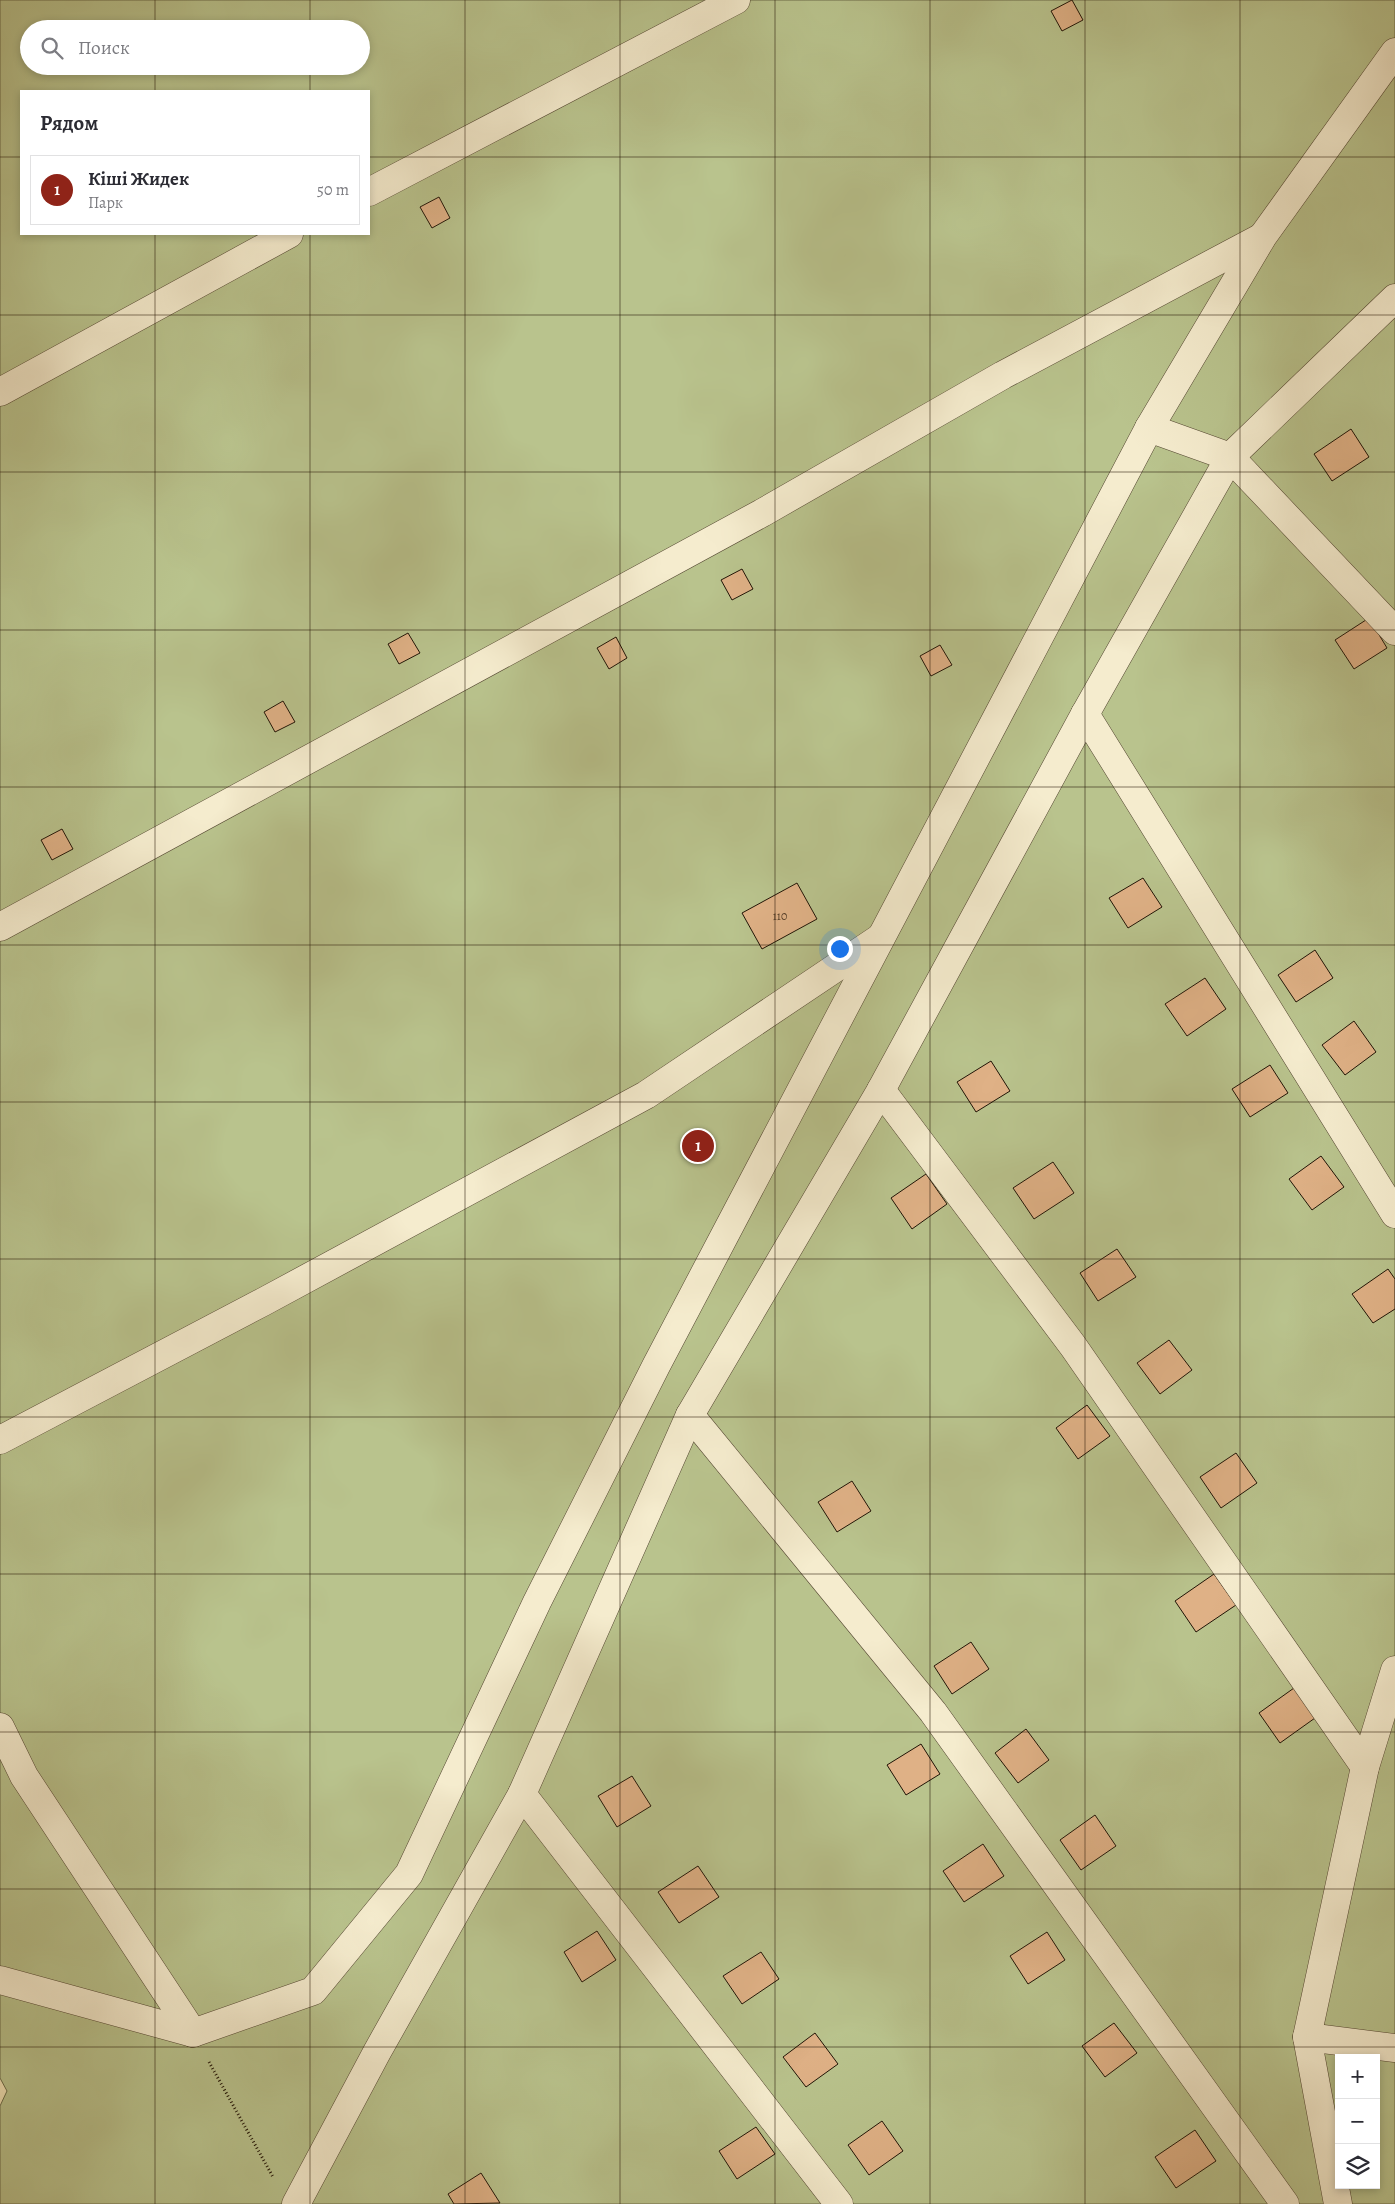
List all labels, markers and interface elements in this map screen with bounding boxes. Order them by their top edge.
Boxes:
search box [20,20,370,75]
icon: search [38,34,66,62]
text: Поиск [78,35,130,61]
text: Рядом [40,109,98,137]
text: Кіші Жидек [88,166,189,192]
text: 1 [54,179,60,201]
text: 50 m [317,179,349,201]
text: Парк [88,192,123,214]
house number: 110 [773,908,787,924]
your location [827,936,853,962]
pin: 1 [682,1127,714,1165]
map controls [1335,2054,1380,2189]
button: + [1335,2054,1380,2099]
button: − [1335,2099,1380,2144]
button: layers [1335,2144,1380,2189]

